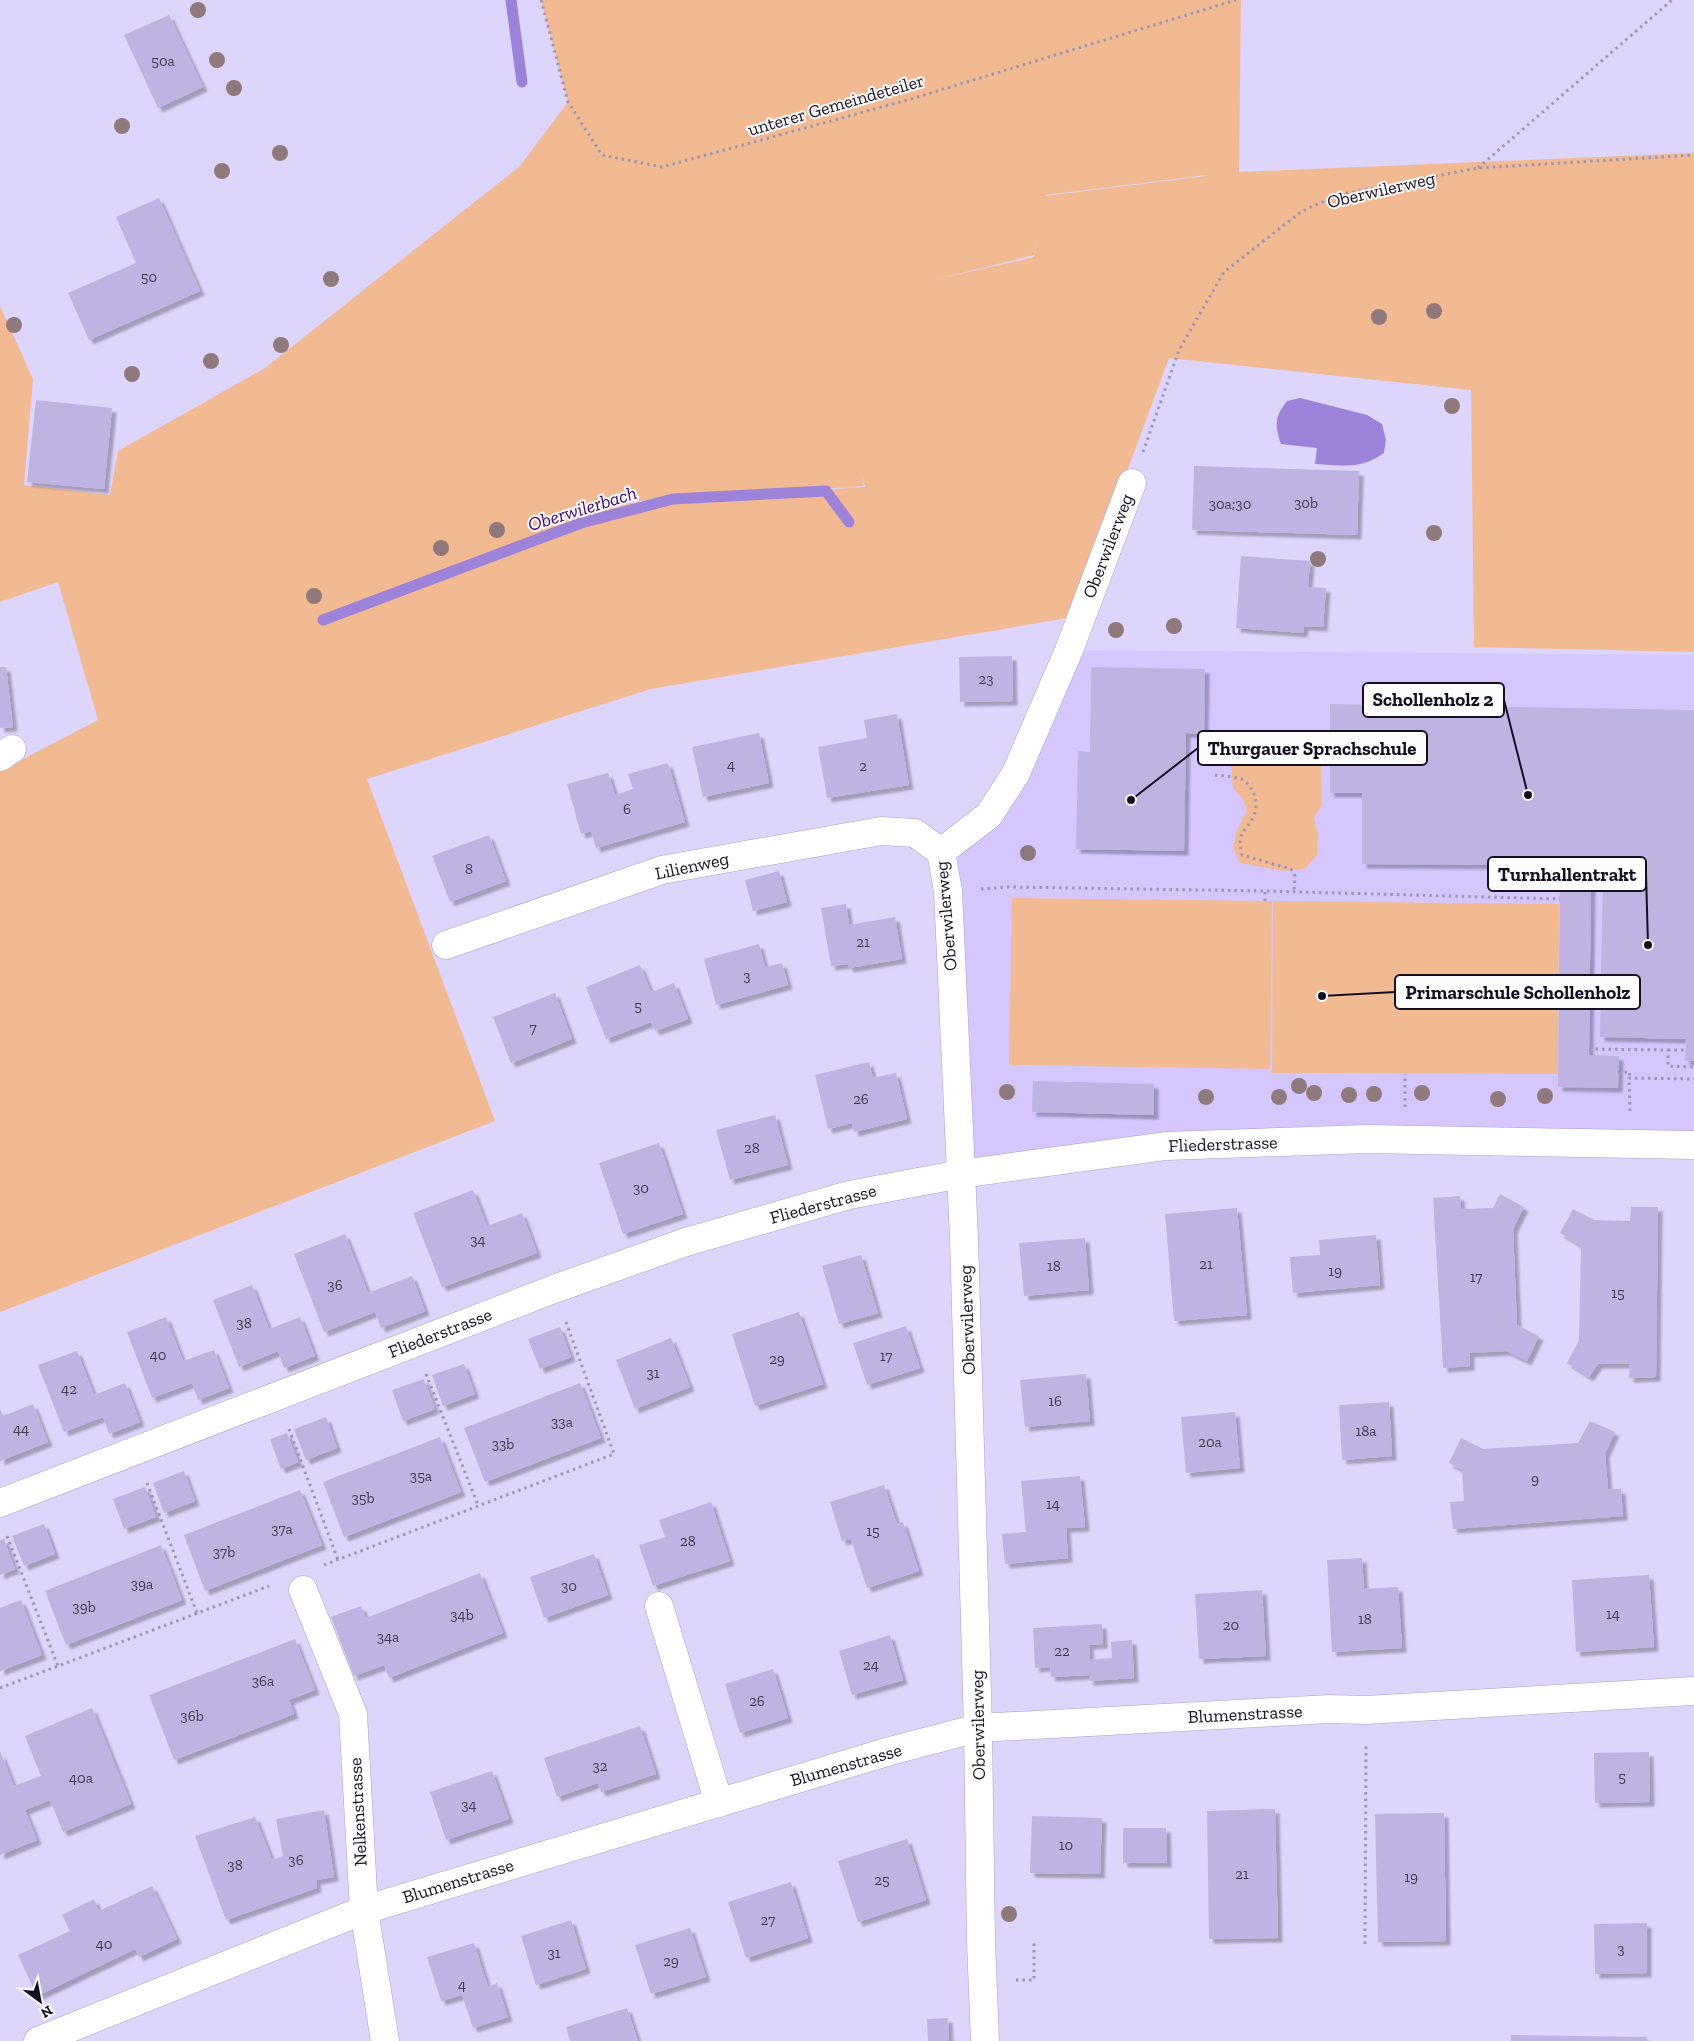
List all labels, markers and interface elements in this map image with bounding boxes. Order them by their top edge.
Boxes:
house number: 50a [151,52,175,70]
street label: unterer Gemeindeteiler [745,69,927,141]
street label: Oberwilerweg [1325,167,1437,213]
house number: 50 [141,268,157,286]
water label: Oberwilerbach [525,481,639,536]
street label: Oberwilerweg [1078,490,1138,601]
house number: 30b [1294,494,1318,512]
house number: 30a;30 [1209,495,1251,513]
house number: 23 [978,670,994,688]
callout: Schollenholz 2 [1363,683,1504,717]
text: Schollenholz 2 [1373,688,1494,711]
callout: Thurgauer Sprachschule [1198,731,1427,765]
text: Thurgauer Sprachschule [1207,737,1417,760]
house number: 4 [727,756,735,774]
house number: 2 [859,757,867,775]
house number: 6 [623,800,631,818]
street label: Lilienweg [653,847,731,885]
callout: Turnhallentrakt [1488,857,1646,891]
house number: 8 [465,860,473,878]
street label: Oberwilerweg [930,860,962,972]
text: Turnhallentrakt [1498,863,1637,886]
house number: 21 [856,933,870,951]
house number: 3 [743,967,751,985]
callout: Primarschule Schollenholz [1395,975,1640,1009]
text: Primarschule Schollenholz [1405,981,1631,1004]
house number: 5 [634,997,642,1015]
house number: 7 [529,1019,537,1037]
house number: 26 [853,1090,869,1108]
street label: Fliederstrasse [1168,1131,1278,1157]
house number: 28 [744,1139,760,1157]
house number: 30 [633,1179,649,1197]
street label: Fliederstrasse [767,1179,879,1229]
house number: 34 [470,1231,486,1249]
house number: 21 [1199,1255,1213,1273]
house number: 18 [1047,1257,1061,1275]
house number: 19 [1328,1262,1342,1280]
street label: Oberwilerweg [954,1264,980,1375]
house number: 17 [1470,1268,1482,1286]
house number: 36 [327,1276,343,1294]
house number: 15 [1611,1284,1625,1302]
street label: Fliederstrasse [385,1303,495,1363]
house number: 38 [236,1314,252,1332]
house number: 40 [150,1346,166,1364]
house number: 17 [880,1347,892,1365]
house number: 29 [769,1350,785,1368]
house number: 31 [646,1364,660,1382]
house number: 42 [61,1380,77,1398]
house number: 16 [1048,1392,1062,1410]
house number: 33a [551,1413,573,1431]
house number: 44 [13,1420,29,1438]
house number: 18a [1355,1422,1377,1440]
house number: 20a [1198,1433,1222,1451]
house number: 33b [492,1435,514,1453]
house number: 35a [410,1467,432,1485]
house number: 9 [1531,1470,1539,1488]
house number: 35b [351,1489,375,1507]
house number: 14 [1046,1495,1060,1513]
house number: 37a [271,1520,293,1538]
house number: 15 [866,1522,880,1540]
house number: 28 [680,1532,696,1550]
house number: 37b [213,1543,235,1561]
house number: 39a [131,1575,153,1593]
house number: 30 [561,1577,577,1595]
house number: 39b [72,1598,96,1616]
house number: 14 [1606,1605,1620,1623]
house number: 34b [450,1606,474,1624]
house number: 18 [1358,1610,1372,1628]
house number: 20 [1223,1616,1239,1634]
house number: 34a [377,1628,399,1646]
house number: 22 [1054,1642,1070,1660]
house number: 24 [863,1656,879,1674]
street label: Oberwilerweg [966,1670,990,1780]
house number: 36a [252,1672,274,1690]
house number: 26 [749,1692,765,1710]
street label: Blumenstrasse [1187,1700,1303,1728]
house number: 36b [180,1707,204,1725]
street label: Blumenstrasse [788,1739,904,1791]
street label: Nelkenstrasse [344,1757,372,1867]
house number: 32 [592,1757,608,1775]
house number: 5 [1618,1768,1626,1786]
house number: 40a [69,1769,93,1787]
house number: 34 [461,1796,477,1814]
house number: 10 [1059,1836,1073,1854]
house number: 36 [288,1851,304,1869]
street label: Blumenstrasse [400,1854,516,1908]
house number: 38 [227,1856,243,1874]
house number: 21 [1235,1865,1249,1883]
house number: 19 [1404,1868,1418,1886]
house number: 25 [874,1871,890,1889]
house number: 27 [761,1911,775,1929]
house number: 40 [96,1935,112,1953]
house number: 3 [1617,1940,1625,1958]
house number: 31 [547,1944,561,1962]
house number: 29 [663,1952,679,1970]
north arrow [15,1976,65,2026]
house number: 4 [458,1976,466,1994]
text: N [37,2002,56,2022]

